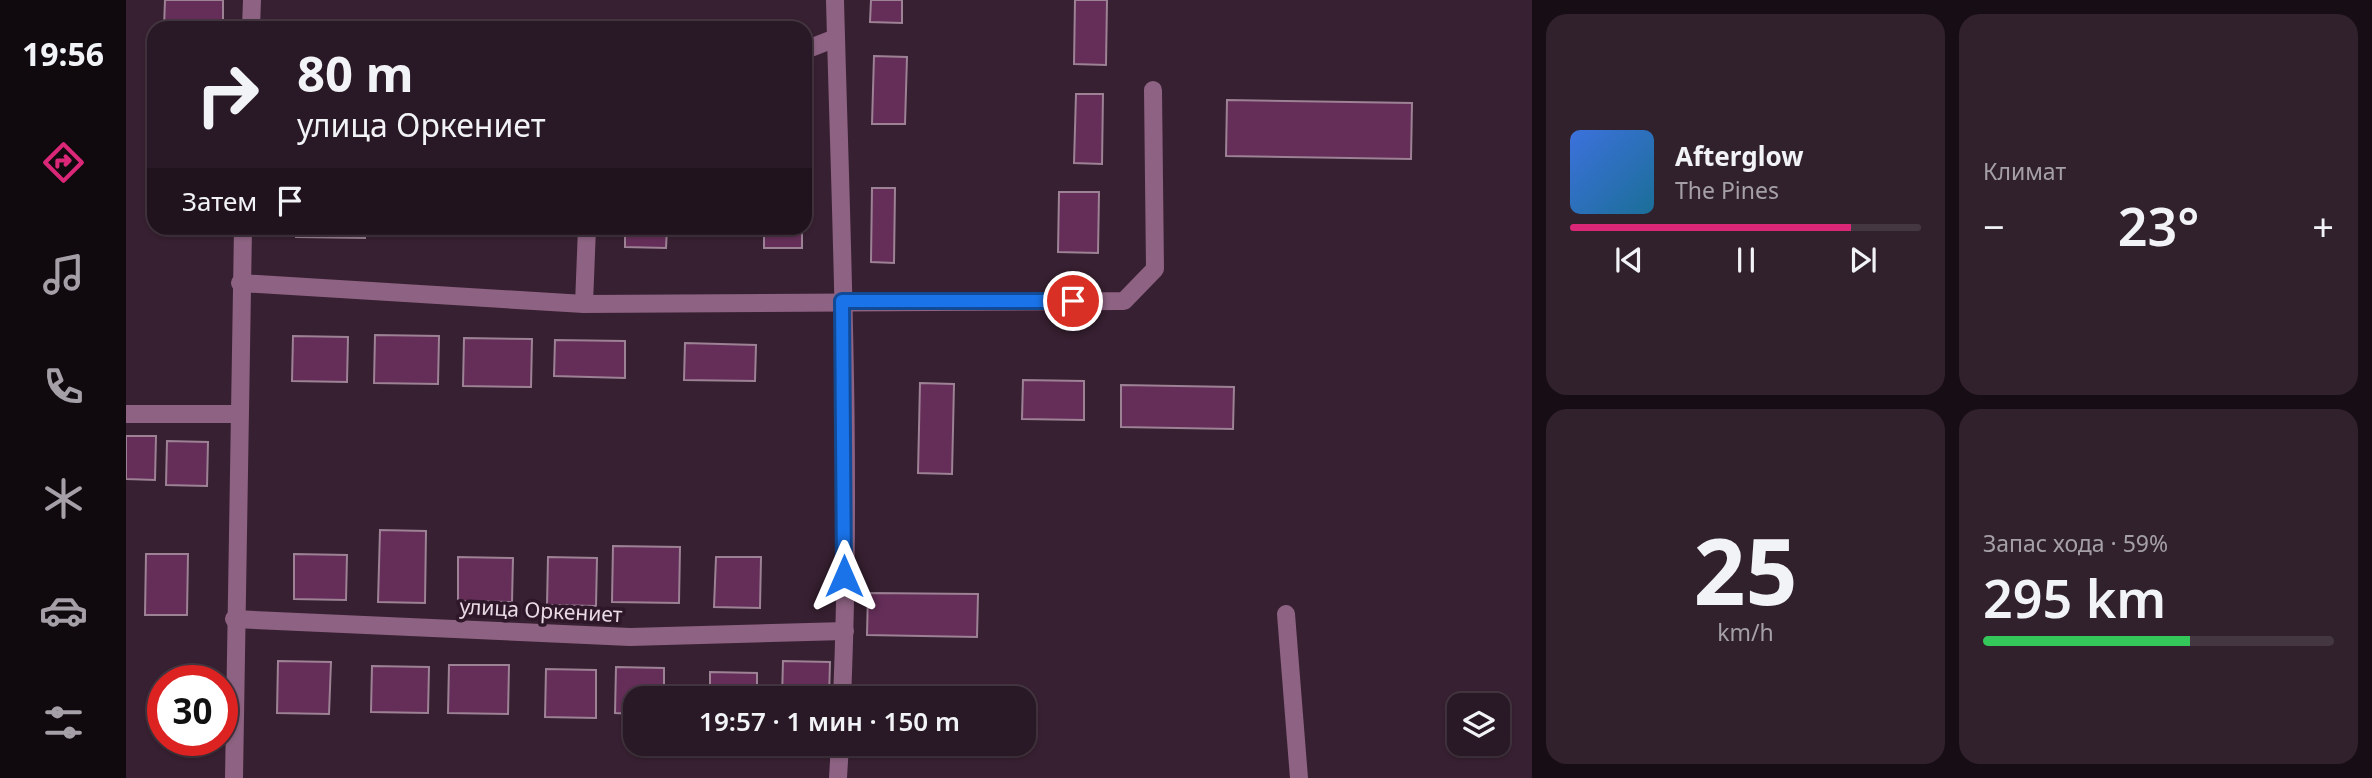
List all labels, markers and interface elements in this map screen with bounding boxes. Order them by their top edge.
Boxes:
text: 19:56 [22,32,104,75]
text: 80 m [297,40,414,106]
icon: right [182,49,273,140]
text: улица Оркениет [297,103,546,146]
icon: directions [39,138,88,187]
text: Afterglow [1675,138,1803,174]
text: Климат [1983,155,2066,187]
text: The Pines [1675,174,1779,206]
icon: arrive [271,182,309,220]
text: Затем [182,183,257,219]
text: 23° [2118,190,2199,261]
text: − [1983,200,2005,252]
text: + [2312,200,2334,252]
icon: previous [1610,241,1648,279]
icon: pause [1727,241,1765,279]
icon: next [1844,241,1882,279]
icon: music [39,250,88,299]
pin [1043,271,1103,331]
icon: arrive [1054,282,1092,320]
icon: phone [39,362,88,411]
icon: climate [39,474,88,523]
text: 25 [1693,508,1798,632]
text: Запас хода · 59% [1983,527,2168,559]
position arrow [807,539,881,613]
text: 295 km [1983,562,2166,633]
icon: car [39,586,88,635]
street label: улица Оркениет [459,592,623,628]
text: km/h [1717,616,1774,648]
speed limit sign: 30 [147,665,238,756]
map controls [1447,693,1510,756]
button: layers [1447,693,1510,756]
icon: filters [39,698,88,747]
text: 19:57 · 1 мин · 150 m [699,703,960,739]

